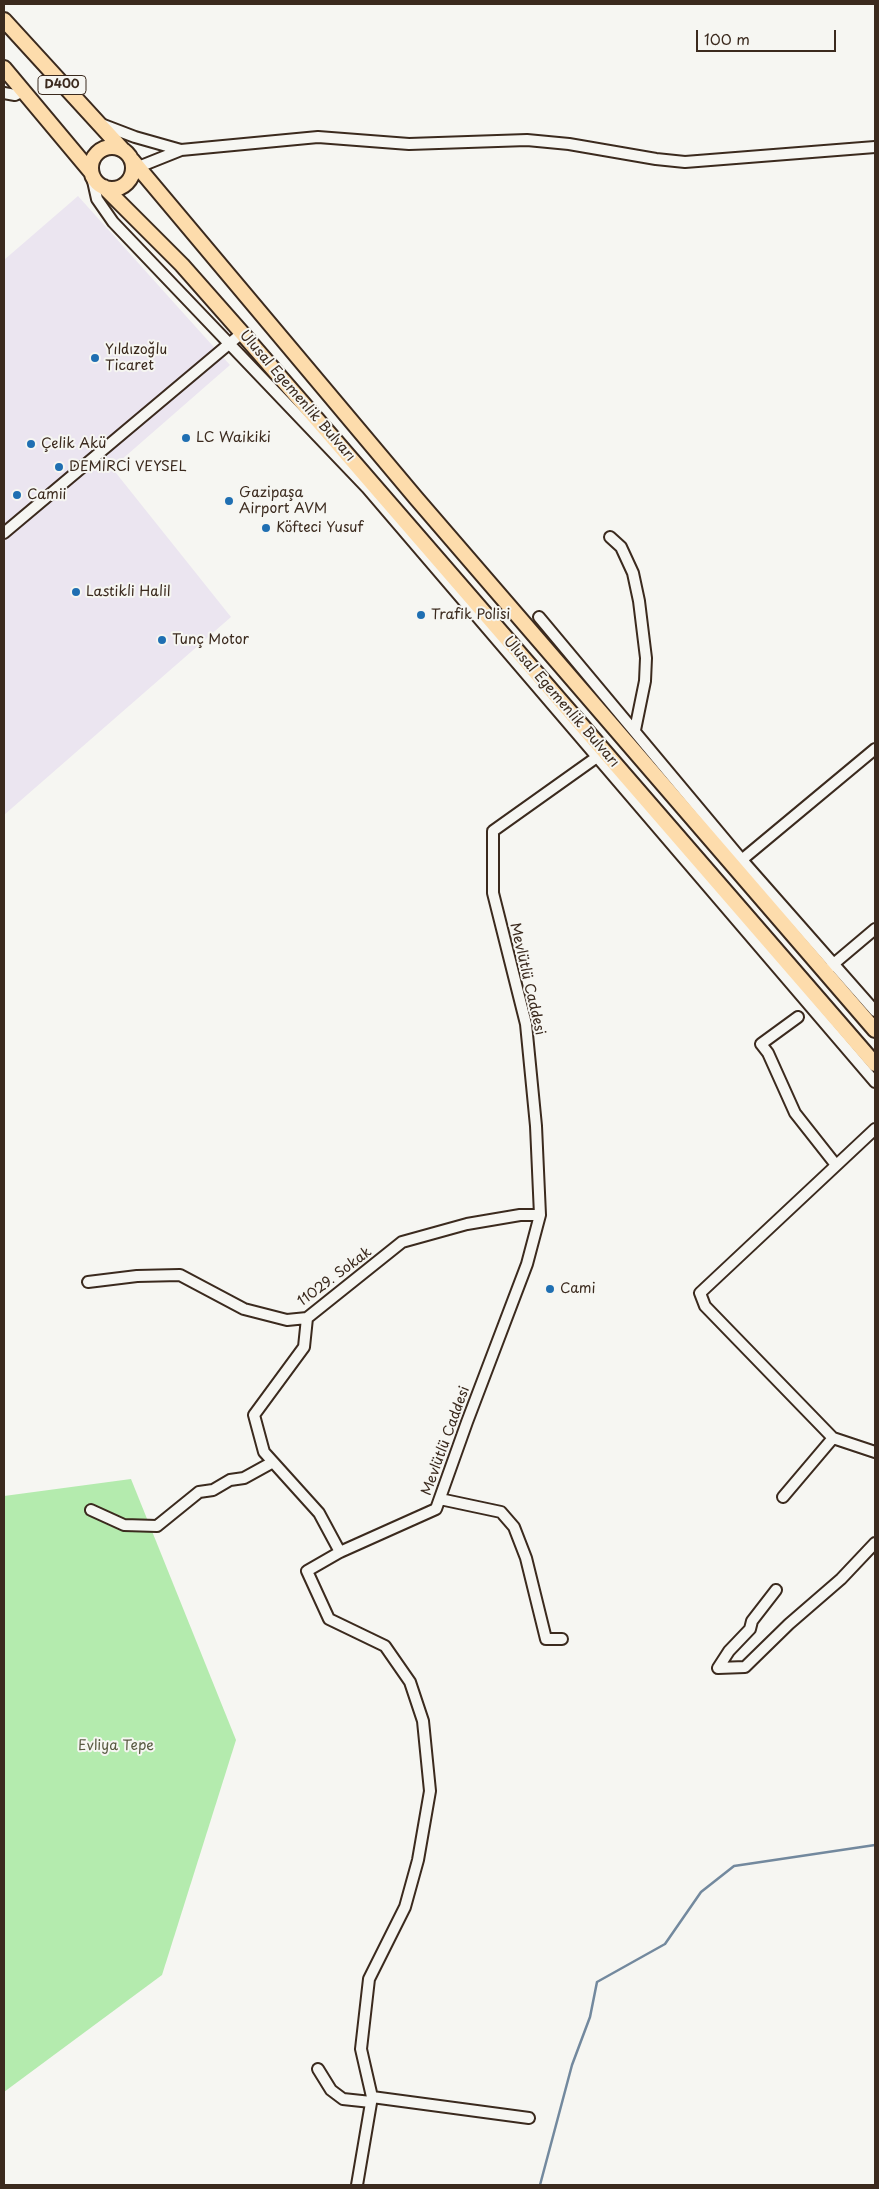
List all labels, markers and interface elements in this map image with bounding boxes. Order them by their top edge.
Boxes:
scale bar [699,20,839,52]
text: 100 m [704,27,750,50]
road number: D400 [38,76,86,94]
street label: Ulusal Egemenlik Bulvarı [236,327,358,465]
place label: Yıldızoğlu Ticaret [105,342,167,374]
marker: Yıldızoğlu Ticaret [89,352,101,364]
place label: LC Waikiki [196,430,271,446]
marker: LC Waikiki [180,432,192,444]
place label: Çelik Akü [41,436,107,452]
marker: Çelik Akü [25,438,37,450]
place label: DEMİRCİ VEYSEL [69,459,187,475]
marker: DEMİRCİ VEYSEL [53,461,65,473]
place label: Gazipaşa Airport AVM [239,485,327,518]
place label: Camii [27,487,66,503]
marker: Camii [11,489,23,501]
marker: Gazipaşa Airport AVM [223,495,235,507]
place label: Köfteci Yusuf [276,520,363,536]
marker: Köfteci Yusuf [260,522,272,534]
place label: Lastikli Halil [86,584,171,600]
marker: Lastikli Halil [70,586,82,598]
place label: Trafik Polisi [431,607,510,623]
marker: Trafik Polisi [415,609,427,621]
place label: Tunç Motor [172,632,249,648]
street label: Ulusal Egemenlik Bulvarı [500,633,622,771]
marker: Tunç Motor [156,634,168,646]
street label: Mevlütlü Caddesi [506,921,548,1037]
street label: 11029. Sokak [295,1244,375,1310]
place label: Cami [560,1281,596,1297]
marker: Cami [544,1283,556,1295]
street label: Mevlütlü Caddesi [418,1384,474,1498]
park label: Evliya Tepe [78,1738,154,1754]

